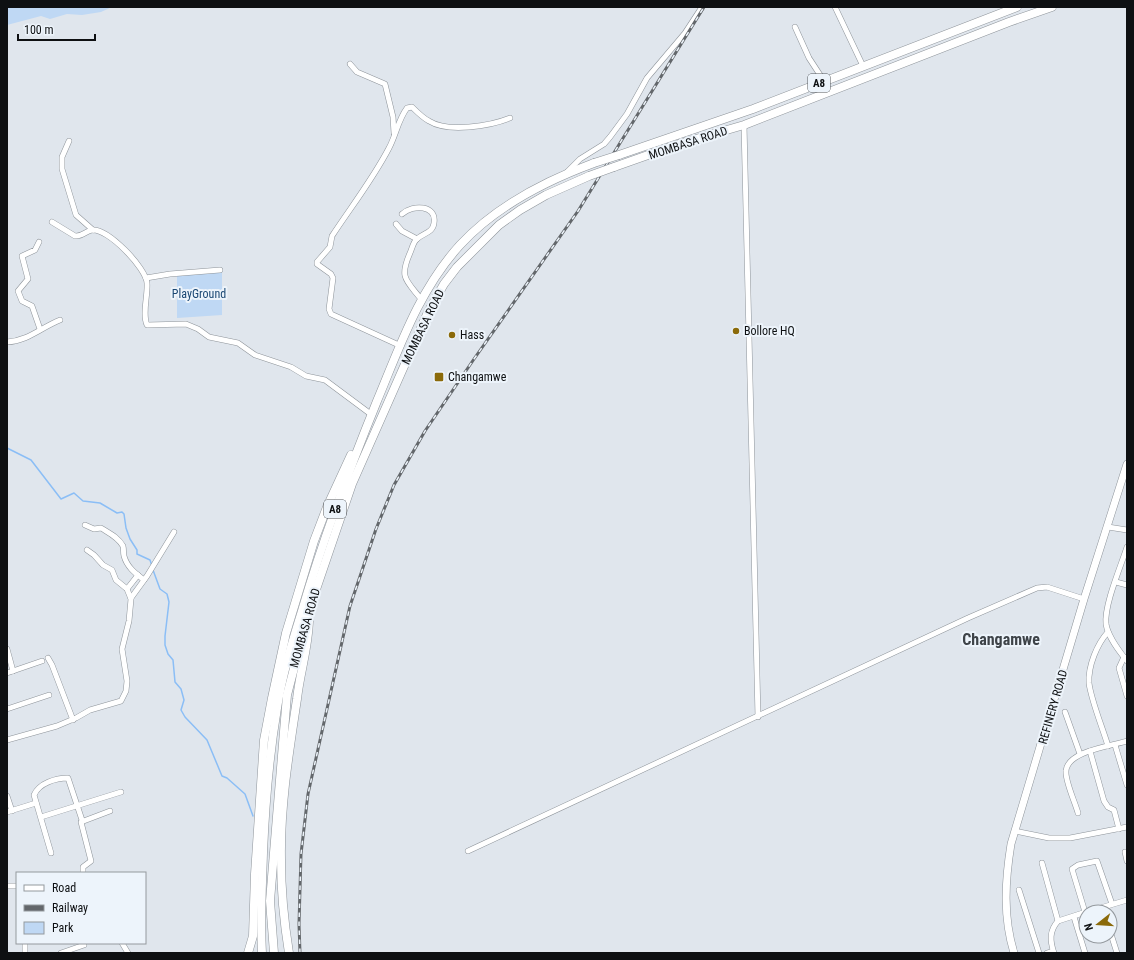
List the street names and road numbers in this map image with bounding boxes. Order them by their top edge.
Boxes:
road number: A8 [808,74,830,92]
street label: MOMBASA ROAD [647,124,729,162]
street label: MOMBASA ROAD [399,287,447,367]
road number: A8 [324,500,346,518]
street label: MOMBASA ROAD [287,587,323,669]
street label: REFINERY ROAD [1036,668,1070,746]

